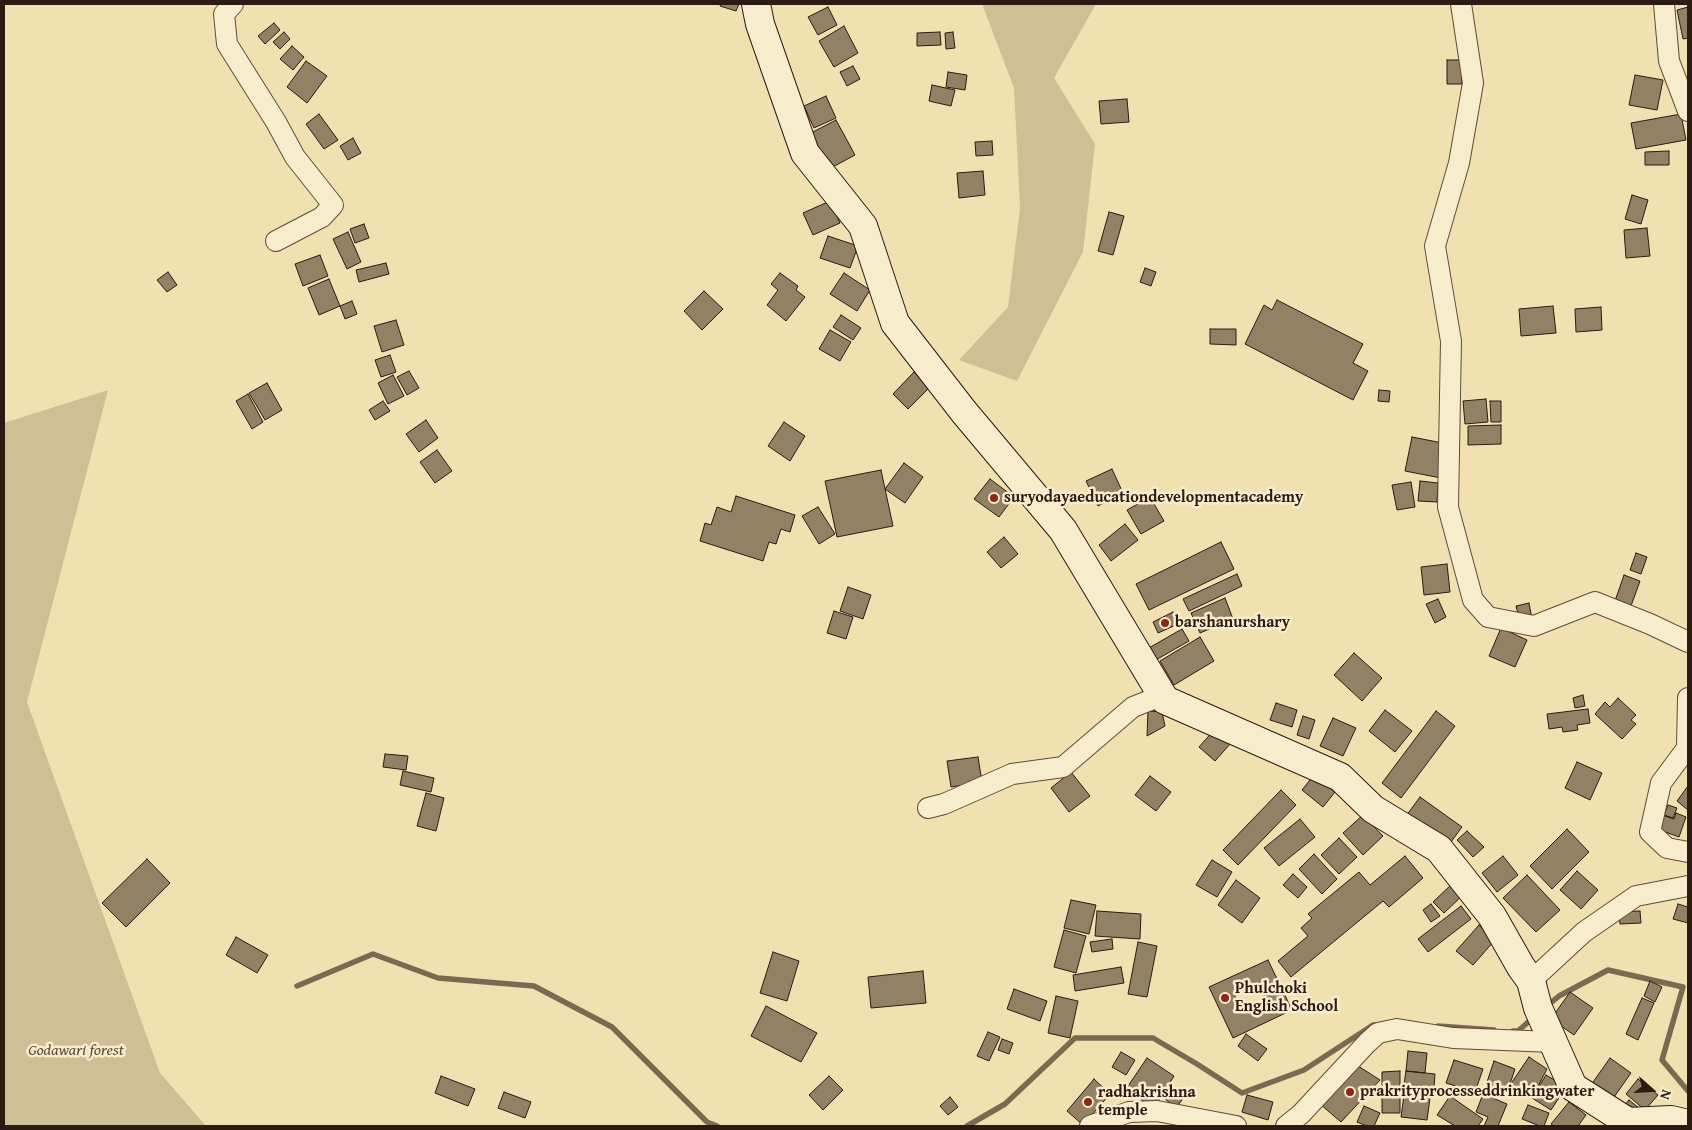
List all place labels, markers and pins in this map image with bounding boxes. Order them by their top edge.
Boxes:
place label: suryodayaeducationdevelopmentacademy [1004,488,1303,508]
marker: suryodayaeducationdevelopmentacademy [988,492,1000,504]
place label: barshanurshary [1175,613,1290,633]
marker: barshanurshary [1159,617,1171,629]
place label: Phulchoki English School [1235,979,1338,1017]
marker: Phulchoki English School [1219,992,1231,1004]
place label: prakrityprocesseddrinkingwater [1360,1082,1595,1102]
place label: radhakrishna temple [1098,1083,1196,1121]
marker: prakrityprocesseddrinkingwater [1344,1086,1356,1098]
marker: radhakrishna temple [1082,1096,1094,1108]

